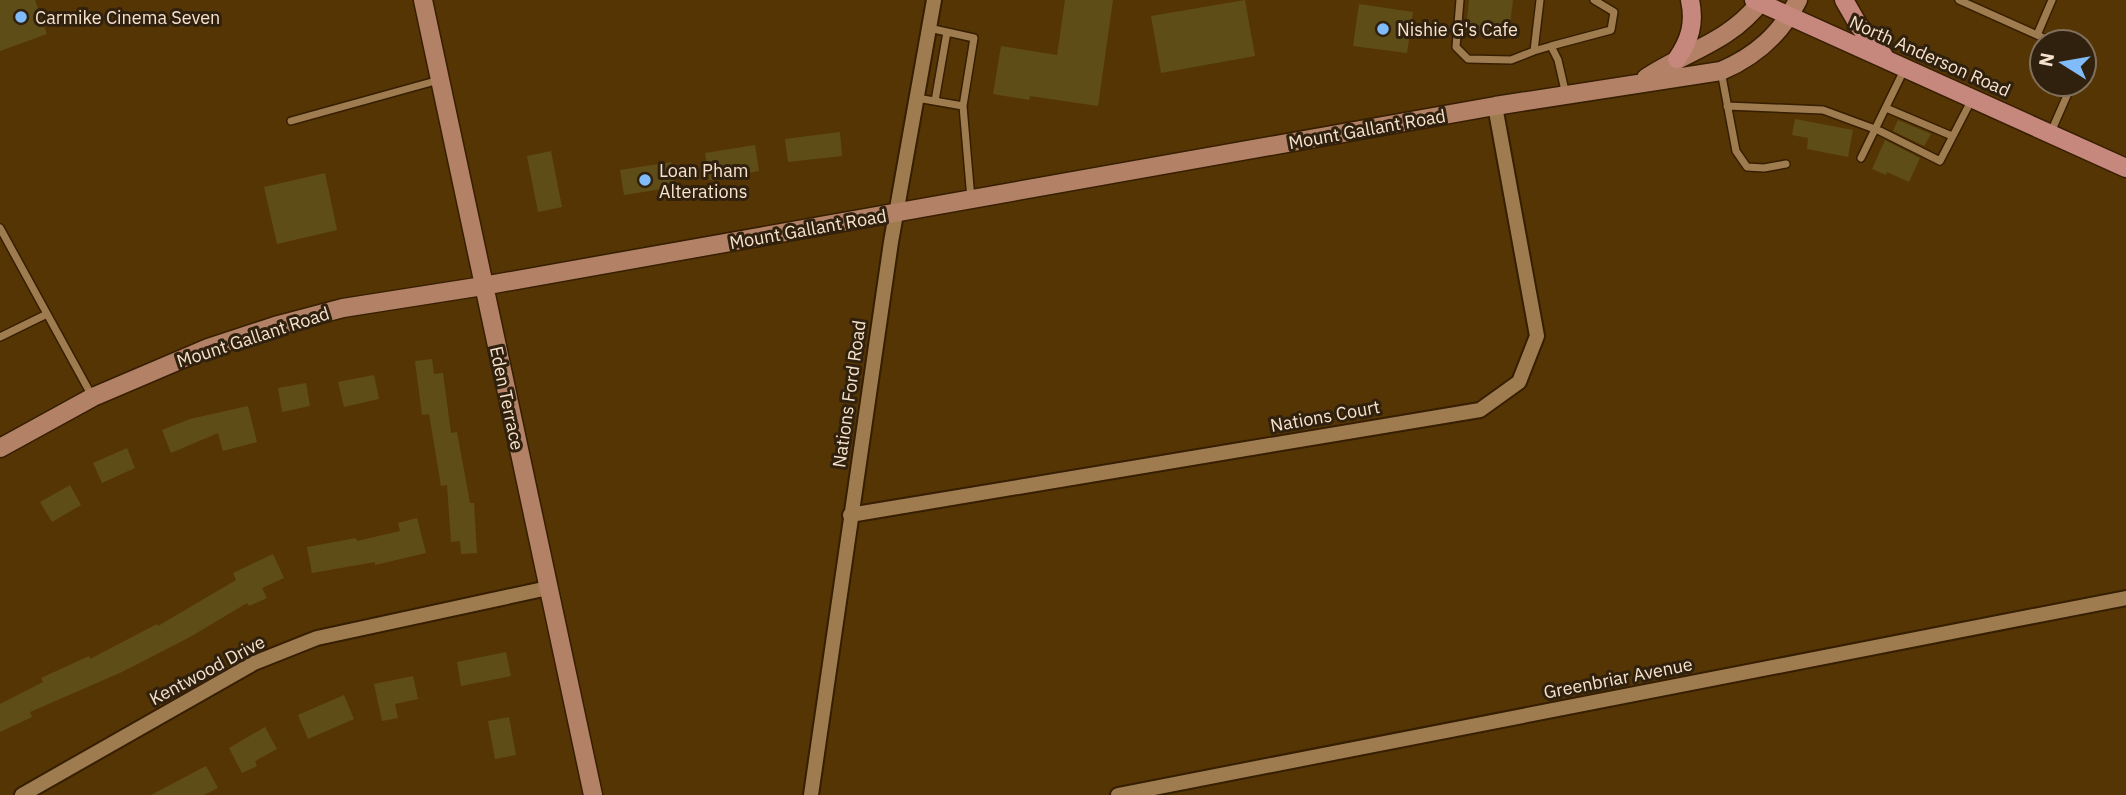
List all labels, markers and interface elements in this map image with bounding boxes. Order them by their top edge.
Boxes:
place label: Carmike Cinema Seven [35,6,220,29]
marker: Carmike Cinema Seven [13,9,29,25]
street label: North Anderson Road [1846,10,2014,102]
place label: Nishie G's Cafe [1397,18,1518,41]
marker: Nishie G's Cafe [1375,21,1391,37]
north arrow [2028,28,2098,98]
text: N [2033,51,2059,69]
street label: Mount Gallant Road [1287,104,1447,154]
place label: Loan Pham Alterations [659,159,748,203]
marker: Loan Pham Alterations [637,172,653,188]
street label: Mount Gallant Road [728,204,888,254]
street label: Mount Gallant Road [174,301,332,373]
street label: Nations Ford Road [827,319,871,469]
street label: Eden Terrace [485,344,529,452]
street label: Nations Court [1268,395,1382,437]
street label: Kentwood Drive [145,630,269,710]
street label: Greenbriar Avenue [1542,652,1694,704]

